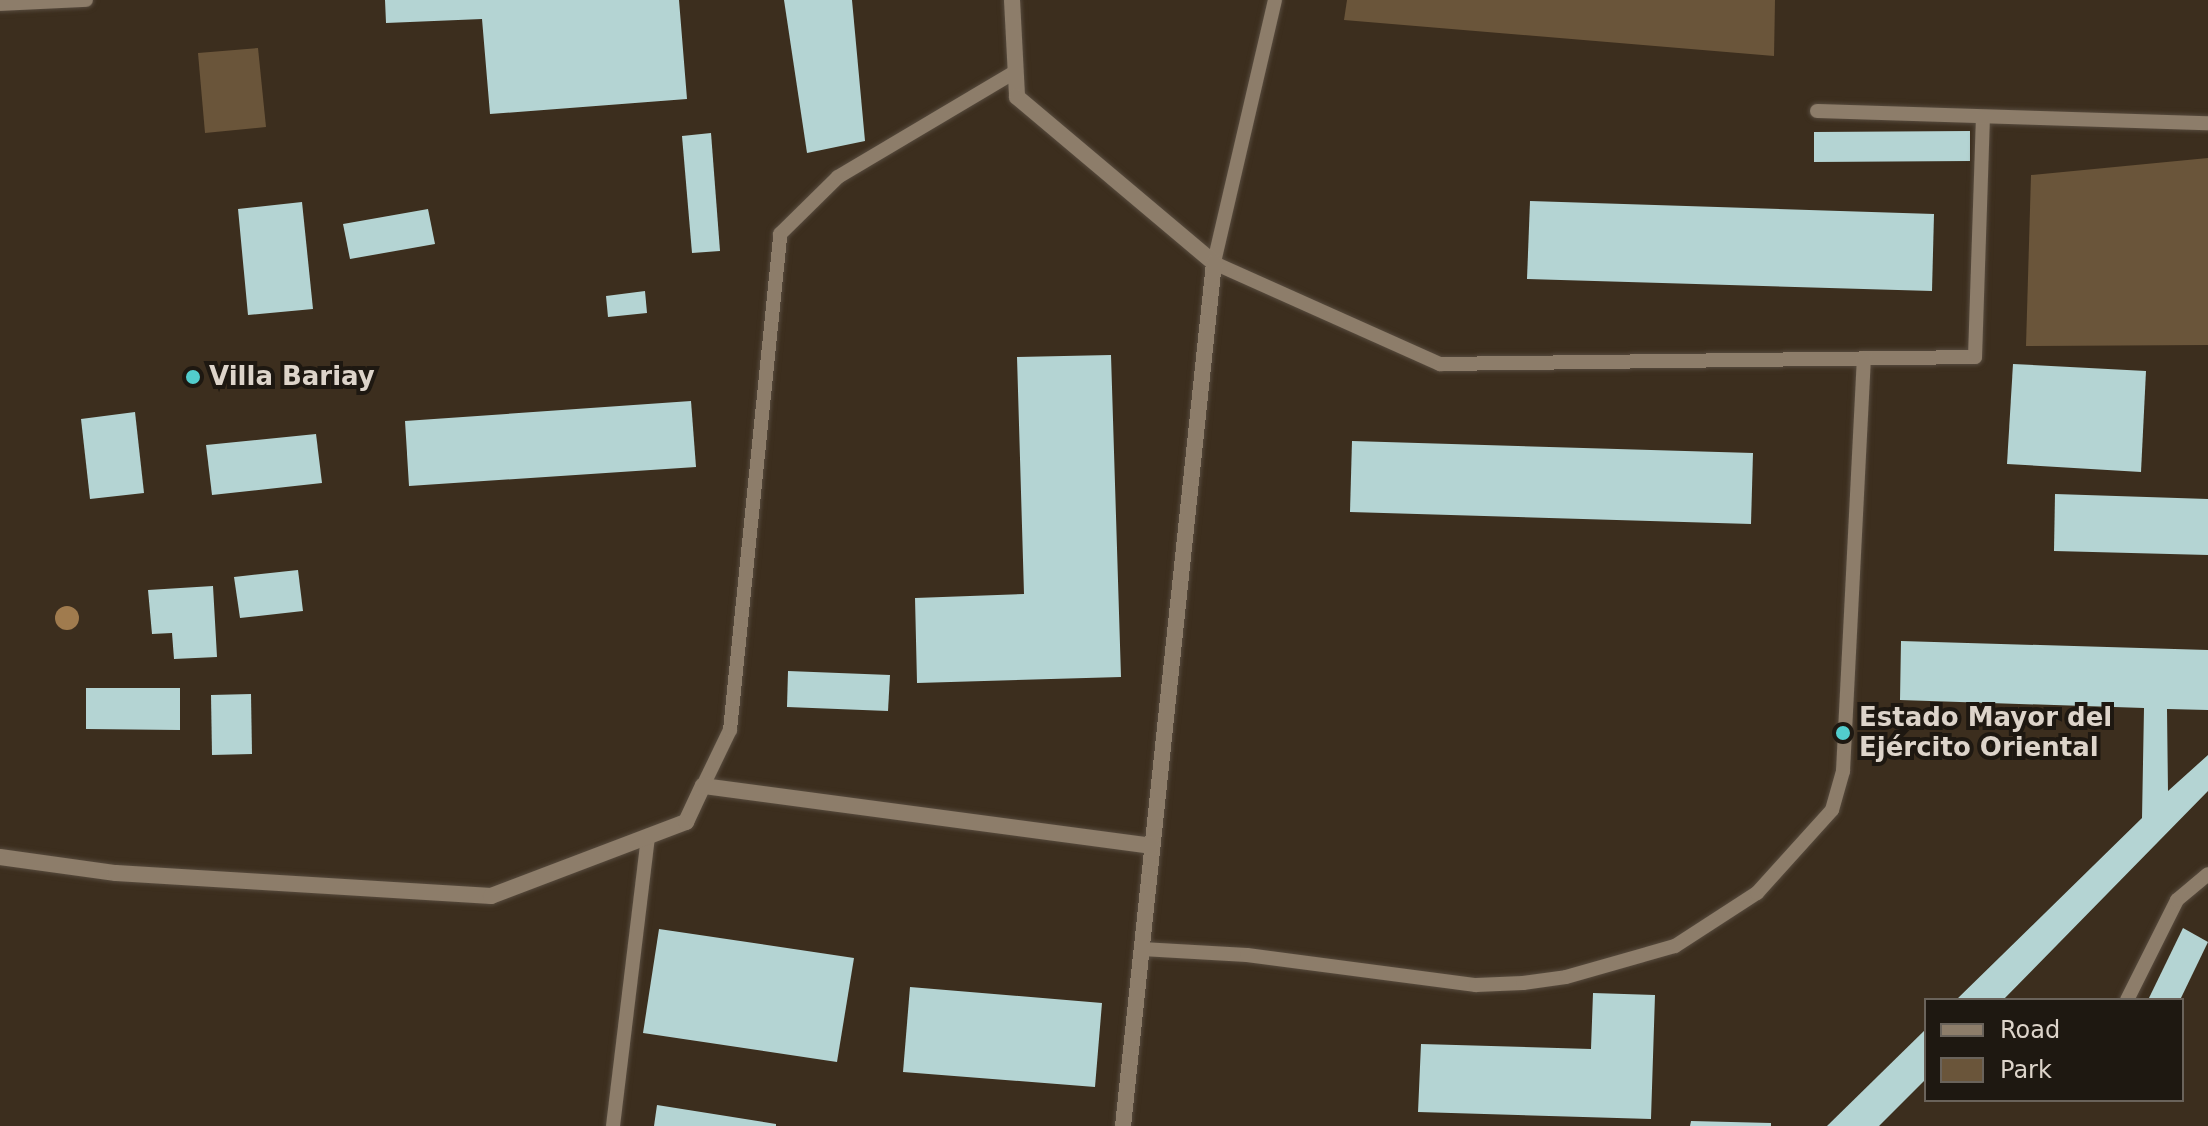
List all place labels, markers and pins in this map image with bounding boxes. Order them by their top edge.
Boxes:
place label: Villa Bariay [209,361,375,393]
marker: Villa Bariay [184,368,202,386]
place label: Estado Mayor del Ejército Oriental [1859,702,2112,764]
marker: Estado Mayor del Ejército Oriental [1834,724,1852,742]

